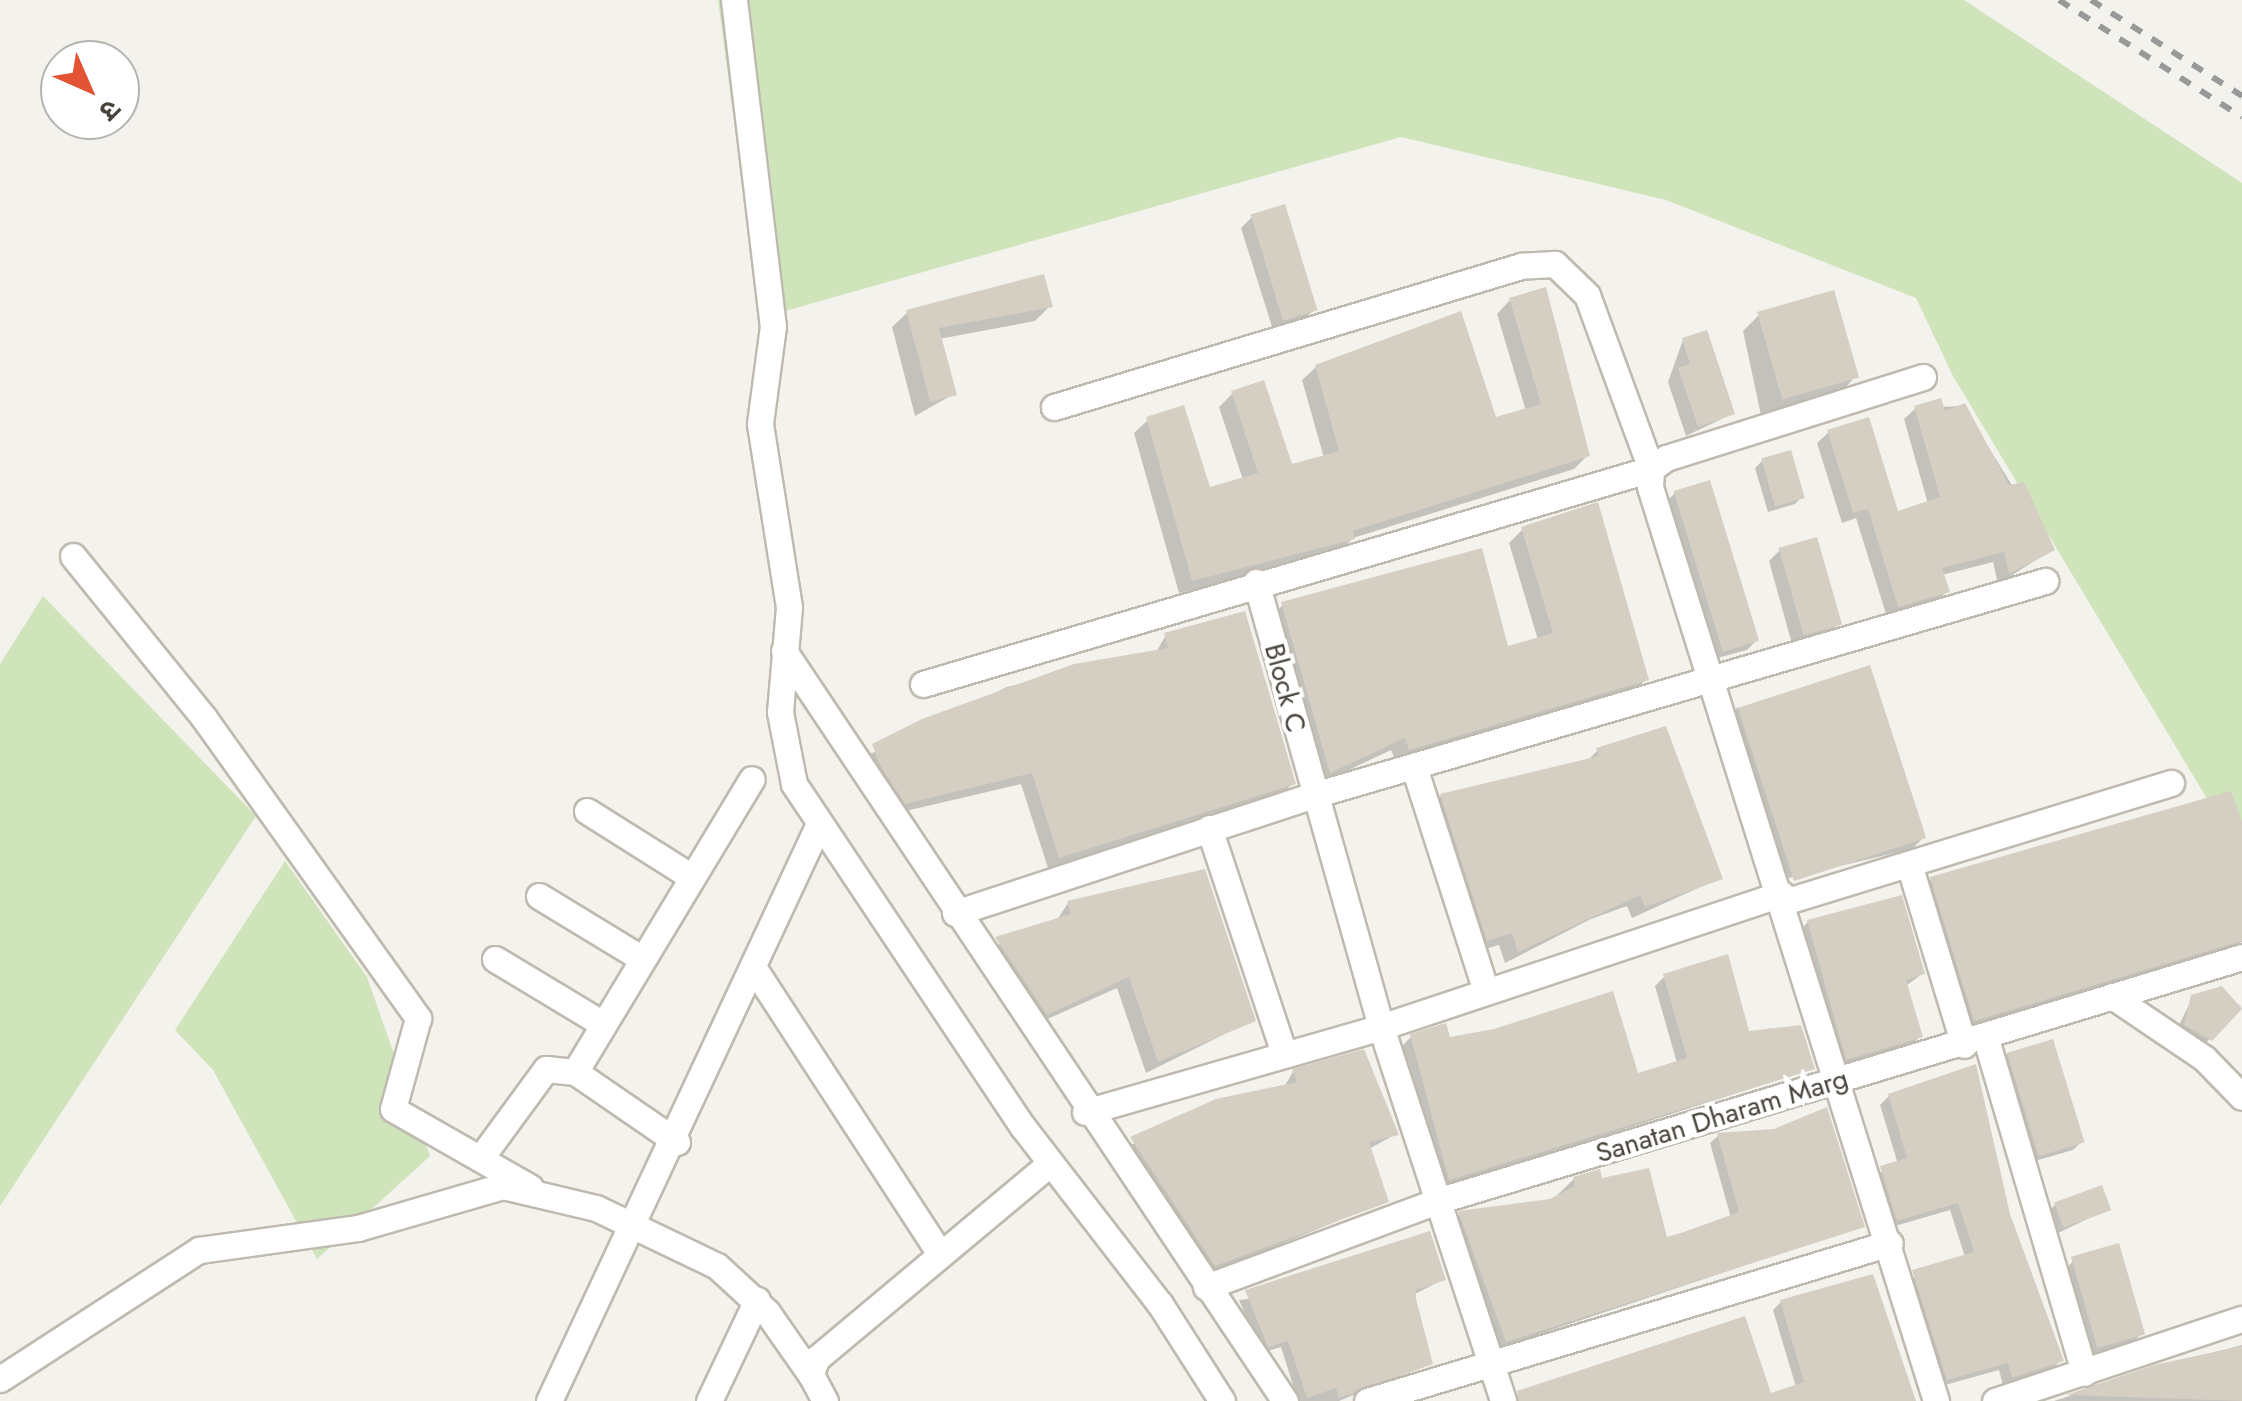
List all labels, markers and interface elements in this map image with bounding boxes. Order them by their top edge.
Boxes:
north arrow [40,40,140,140]
text: उ [90,90,130,130]
street label: Block C [1257,640,1313,736]
street label: Sanatan Dharam Marg [1592,1062,1852,1170]

